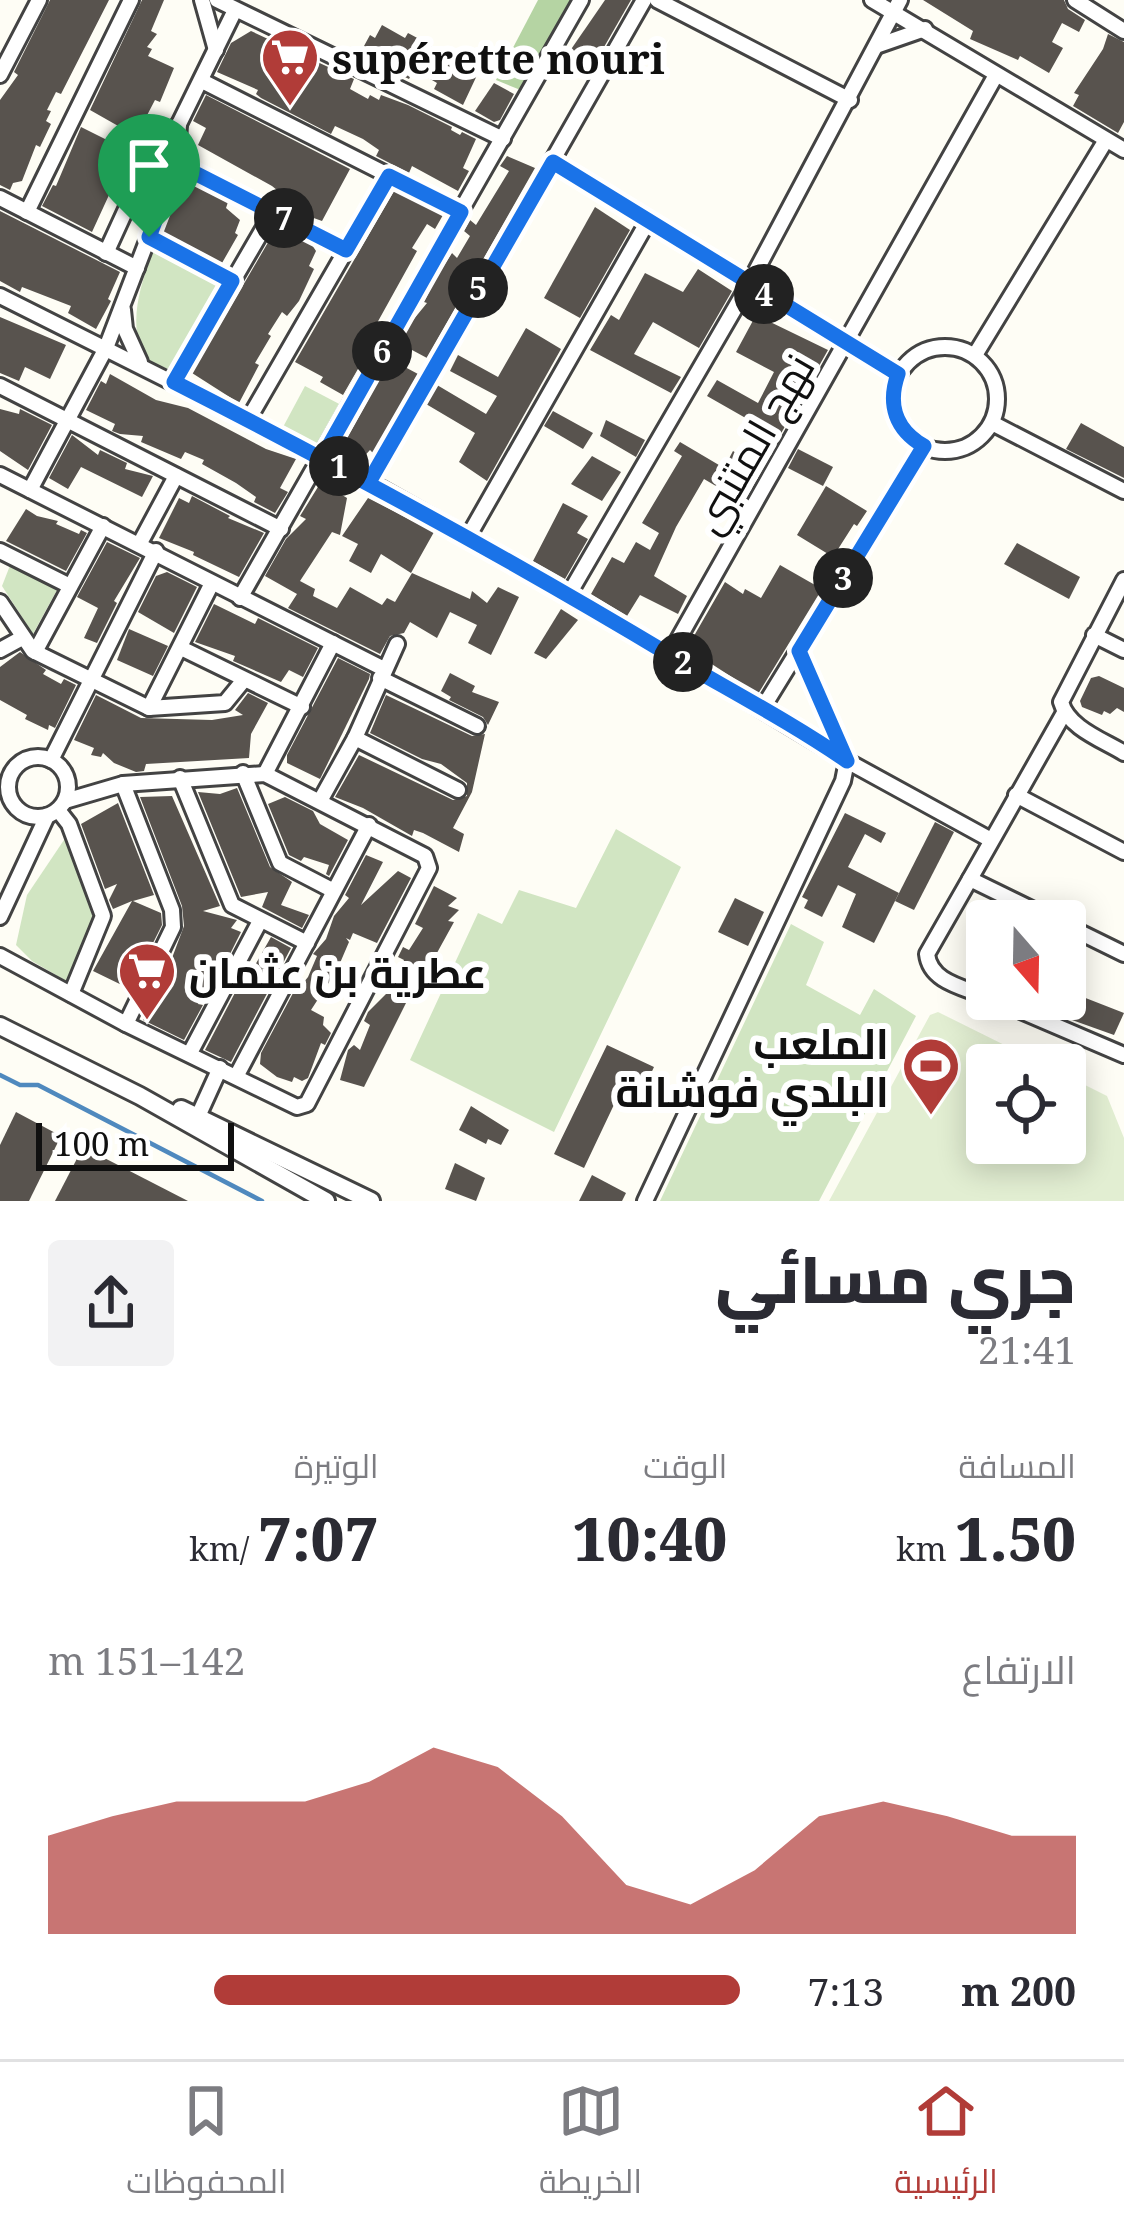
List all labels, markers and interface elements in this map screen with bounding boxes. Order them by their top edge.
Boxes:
supermarket icon: supérette nouri [259,26,321,108]
place label: supérette nouri [332,29,665,86]
pin [98,114,200,237]
icon: arrive [116,132,182,198]
pin: 7 [254,188,314,248]
text: 7 [275,195,293,240]
pin: 5 [448,258,508,318]
pin: 4 [734,264,794,324]
text: 5 [469,265,487,310]
text: 4 [755,271,773,316]
pin: 6 [352,321,412,381]
text: 6 [373,328,391,373]
street label: نهج المتنبي [678,343,832,546]
pin: 1 [309,436,369,496]
text: 1 [330,443,348,488]
pin: 3 [813,548,873,608]
text: 3 [834,555,852,600]
pin: 2 [653,632,713,692]
text: 2 [674,639,692,684]
north arrow [966,900,1086,1020]
map controls [966,900,1086,1164]
supermarket icon: عطرية بن عثمان [116,940,178,1022]
place label: عطرية بن عثمان [189,943,487,1000]
place label: الملعب البلدي فوشانة [615,1014,889,1126]
sports icon: الملعب البلدي فوشانة [900,1035,962,1117]
button: locate [966,1044,1086,1164]
scale bar [36,1117,234,1170]
text: 100 m [54,1121,149,1166]
text: جري مسائي [715,1232,1076,1322]
button: share [48,1240,174,1366]
text: 21:41 [978,1322,1076,1375]
text: الوتيرة [294,1443,379,1488]
text: الوقت [643,1443,727,1488]
text: المسافة [959,1443,1076,1488]
text: 7:07 [258,1497,379,1579]
text: 10:40 [573,1497,727,1579]
text: 1.50 [955,1497,1076,1579]
text: /km [189,1526,258,1571]
text: km [896,1526,955,1571]
text: 142–151 m [48,1633,245,1686]
text: الارتفاع [962,1642,1076,1695]
text: 7:13 [807,1964,884,2017]
text: 200 m [961,1964,1076,2017]
tab: المحفوظات [126,2078,287,2212]
tab: الخريطة [539,2078,642,2212]
tab: الرئيسية [894,2078,998,2212]

